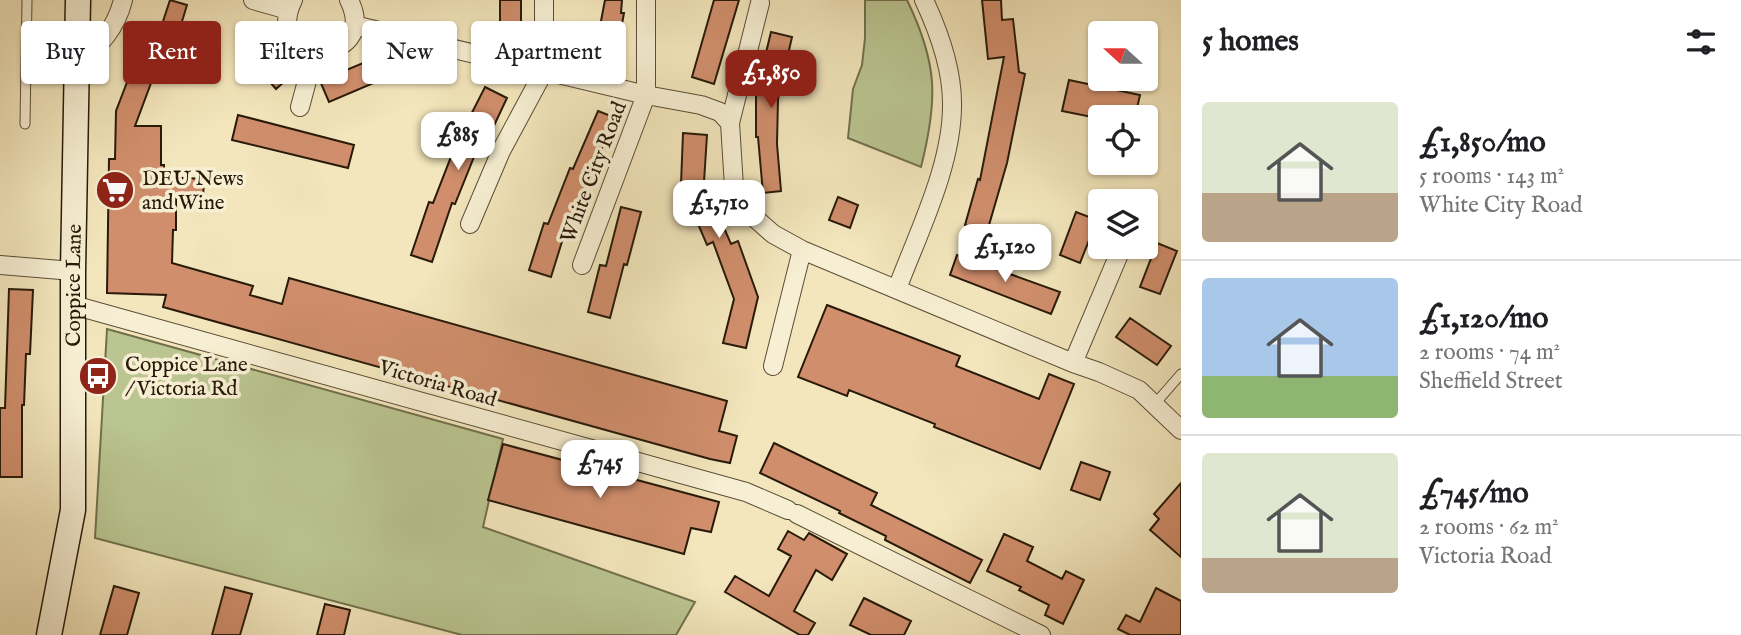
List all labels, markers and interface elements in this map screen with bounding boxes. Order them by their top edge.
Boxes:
chip: Buy [21,21,109,84]
chip: Rent [123,21,221,84]
chip: Filters [235,21,348,84]
chip: New [362,21,457,84]
chip: Apartment [471,21,626,84]
north arrow [1088,21,1158,91]
map controls [1088,21,1158,259]
text: 5 homes [1202,23,1299,61]
icon: filters [1682,23,1720,61]
pin: £1,850 [714,50,828,110]
text: £1,850 [741,58,801,87]
street label: White City Road [555,97,634,247]
button: locate [1088,105,1158,175]
pin: £885 [417,113,499,172]
text: £885 [437,120,479,149]
text: £1,850/mo [1419,124,1546,162]
icon: home [1258,130,1342,214]
text: 5 rooms · 143 m² [1419,162,1564,191]
place label: DEU News and Wine [142,166,244,217]
supermarket icon: DEU News and Wine [94,169,136,211]
pin: £1,710 [662,180,776,240]
text: £1,710 [689,188,749,217]
button: layers [1088,189,1158,259]
text: White City Road [1419,191,1582,220]
street label: Coppice Lane [61,223,89,347]
pin: £1,120 [948,224,1062,284]
text: £1,120 [974,232,1036,261]
text: £1,120/mo [1419,300,1548,338]
icon: home [1258,306,1342,390]
text: 2 rooms · 74 m² [1419,338,1560,367]
place label: Coppice Lane / Victoria Rd [125,352,248,403]
street label: Victoria Road [375,354,500,414]
bus stop icon: Coppice Lane / Victoria Rd [77,355,119,397]
text: Sheffield Street [1419,367,1563,396]
pin: £745 [559,440,641,500]
text: £745 [577,448,623,477]
text: £745/mo [1419,475,1529,513]
icon: home [1258,481,1342,565]
text: 2 rooms · 62 m² [1419,513,1559,542]
text: Victoria Road [1419,542,1552,571]

